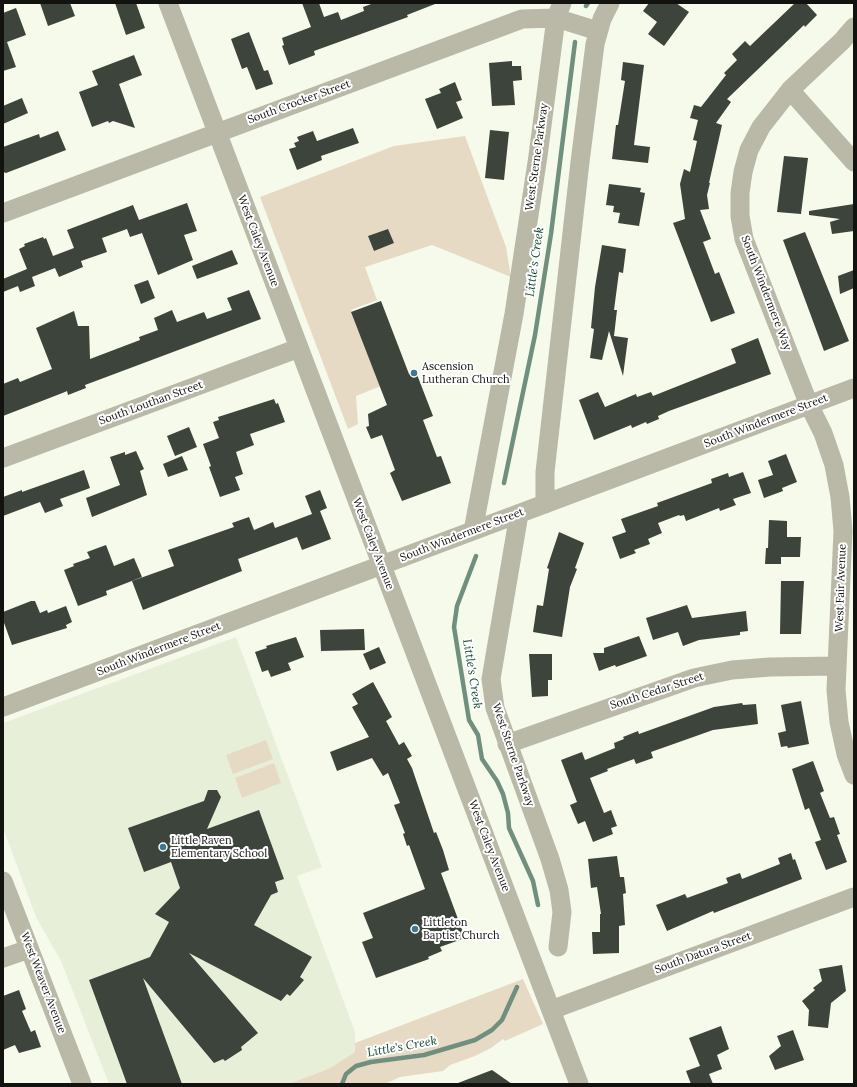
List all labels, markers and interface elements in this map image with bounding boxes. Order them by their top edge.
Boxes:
street label: South Crocker Street [246,77,352,127]
street label: West Sterne Parkway [523,102,551,212]
street label: West Caley Avenue [234,193,282,289]
water label: Little's Creek [523,226,547,298]
street label: South Windermere Way [738,234,794,352]
place label: Ascension Lutheran Church [422,360,510,386]
marker: Ascension Lutheran Church [409,368,419,378]
street label: South Louthan Street [97,378,205,428]
street label: South Windermere Street [702,391,830,451]
street label: West Caley Avenue [349,496,397,592]
street label: South Windermere Street [398,505,526,565]
street label: West Fair Avenue [833,544,849,632]
street label: South Windermere Street [95,619,223,679]
water label: Little's Creek [459,638,485,710]
street label: South Cedar Street [609,670,705,712]
street label: West Sterne Parkway [489,702,537,808]
street label: West Caley Avenue [465,798,513,894]
place label: Little Raven Elementary School [171,834,267,860]
marker: Little Raven Elementary School [158,842,168,852]
place label: Littleton Baptist Church [423,916,500,942]
marker: Littleton Baptist Church [410,924,420,934]
street label: South Datura Street [653,929,753,977]
street label: West Weaver Avenue [18,931,68,1035]
water label: Little's Creek [366,1034,438,1060]

